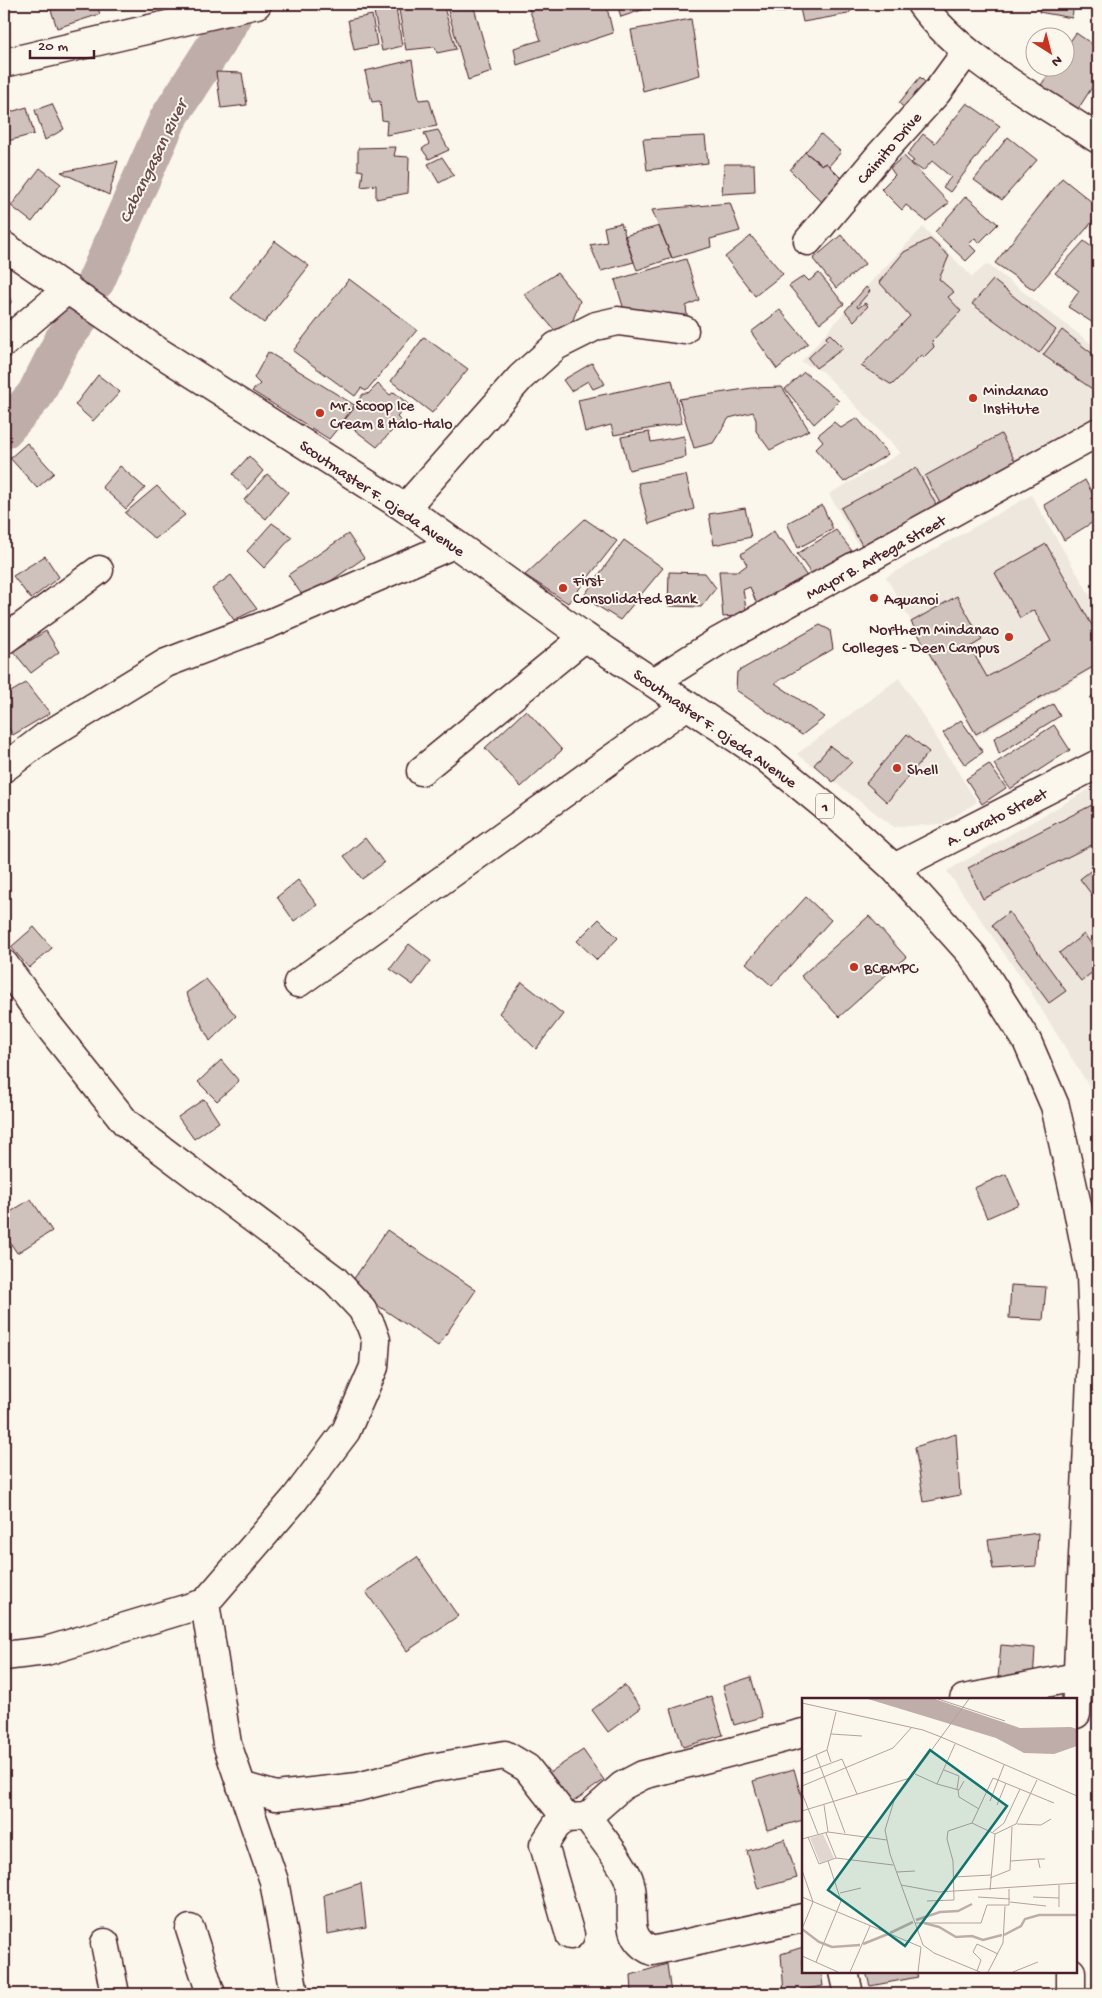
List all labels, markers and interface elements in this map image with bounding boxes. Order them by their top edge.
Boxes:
scale bar [30,28,94,60]
north arrow [1024,28,1074,78]
text: 20 m [38,38,68,56]
text: N [1047,51,1065,70]
water label: Cabangasan River [115,94,195,227]
street label: Caimito Drive [854,109,928,189]
place label: Mindanao Institute [983,383,1048,420]
marker: Mindanao Institute [967,392,979,404]
place label: Mr. Scoop Ice Cream & Halo-Halo [330,398,453,435]
marker: Mr. Scoop Ice Cream & Halo-Halo [314,407,326,419]
street label: Scoutmaster F. Ojeda Avenue [295,437,468,563]
street label: Mayor B. Artega Street [803,512,951,605]
place label: First Consolidated Bank [572,573,699,610]
marker: First Consolidated Bank [557,582,569,594]
marker: Aquanoi [868,592,880,604]
place label: Aquanoi [884,592,939,611]
place label: Northern Mindanao Colleges - Deen Campus [842,622,1000,659]
marker: Northern Mindanao Colleges - Deen Campus [1003,631,1015,643]
street label: Scoutmaster F. Ojeda Avenue [629,666,800,794]
marker: Shell [891,762,903,774]
place label: Shell [907,762,938,781]
street label: A. Curato Street [944,785,1052,853]
road number: 1 [816,794,834,818]
marker: BCBMPC [848,961,860,973]
place label: BCBMPC [863,961,919,980]
inset map [802,1698,1077,1973]

